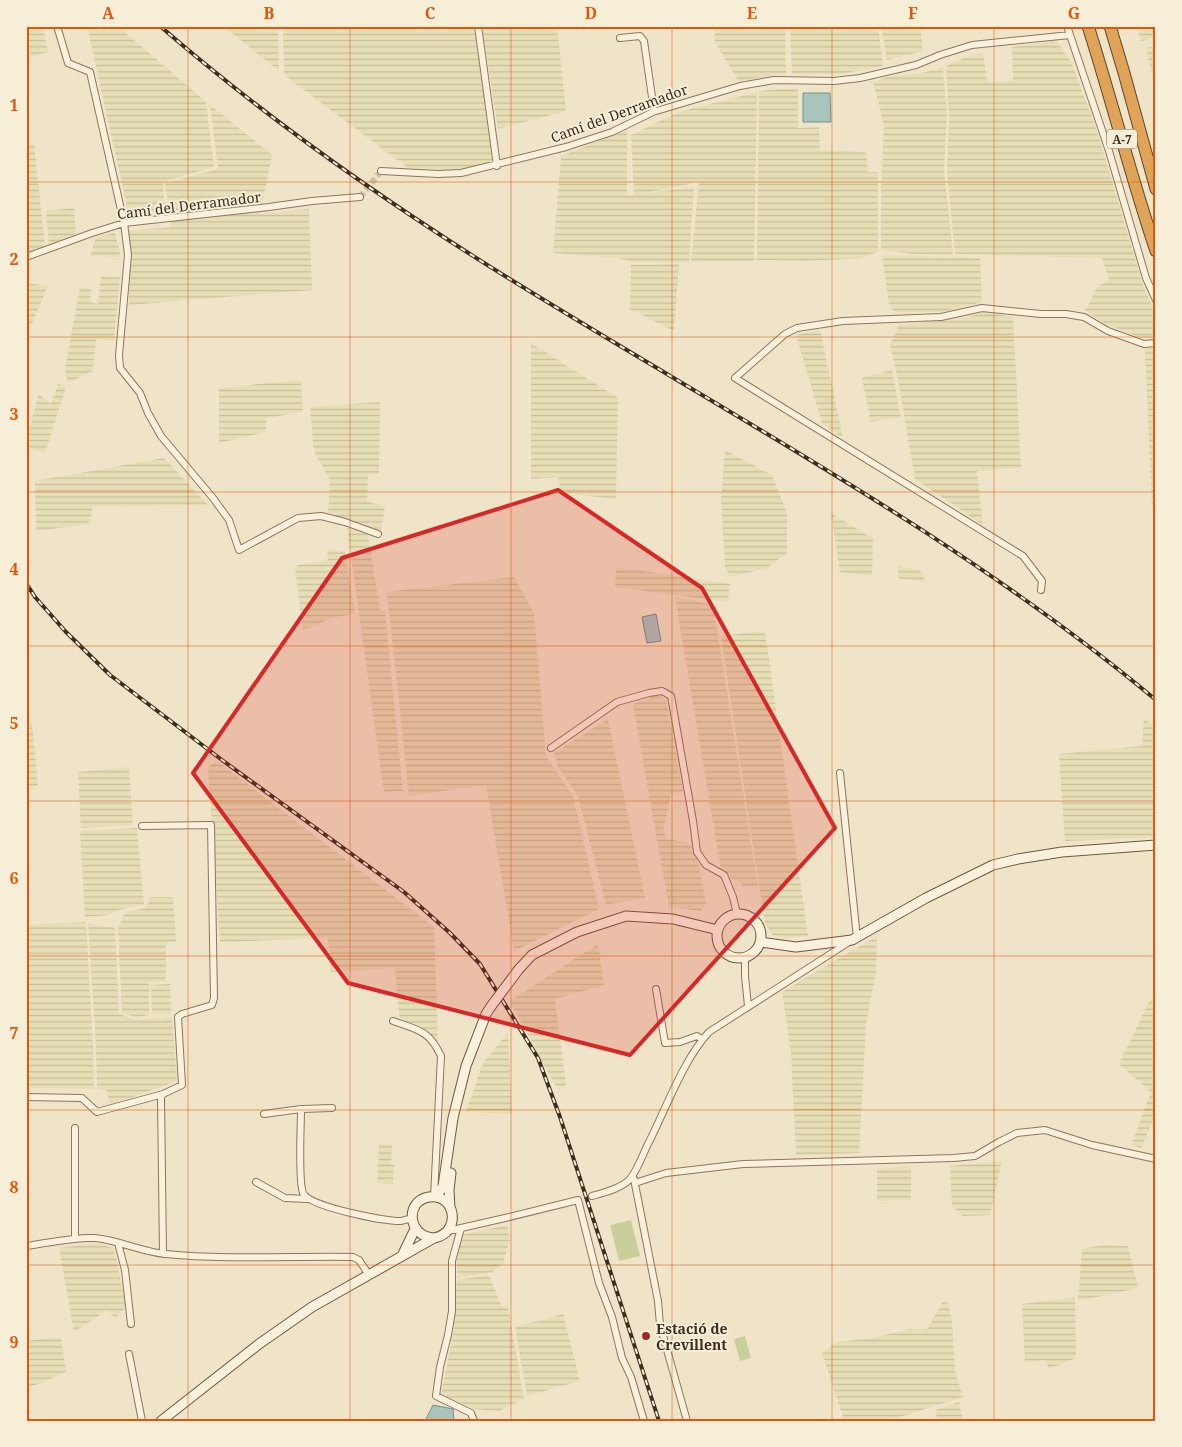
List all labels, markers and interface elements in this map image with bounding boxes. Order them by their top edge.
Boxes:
text: A [102,2,115,24]
text: B [264,2,275,24]
text: C [425,2,436,24]
text: D [585,2,597,24]
text: E [747,2,757,24]
text: F [908,2,918,24]
text: G [1068,2,1080,24]
street label: Camí del Derramador [548,79,691,147]
text: 1 [9,94,19,116]
road number: A-7 [1107,130,1137,148]
street label: Camí del Derramador [116,187,262,223]
text: 2 [9,248,19,270]
text: 3 [9,403,19,425]
text: 4 [9,558,19,580]
text: 5 [9,712,19,734]
text: 6 [9,867,19,889]
text: 7 [9,1022,19,1044]
text: 8 [9,1176,19,1198]
place label: Estació de Crevillent [656,1319,728,1354]
marker: Estació de Crevillent [640,1330,652,1342]
text: 9 [9,1331,19,1353]

